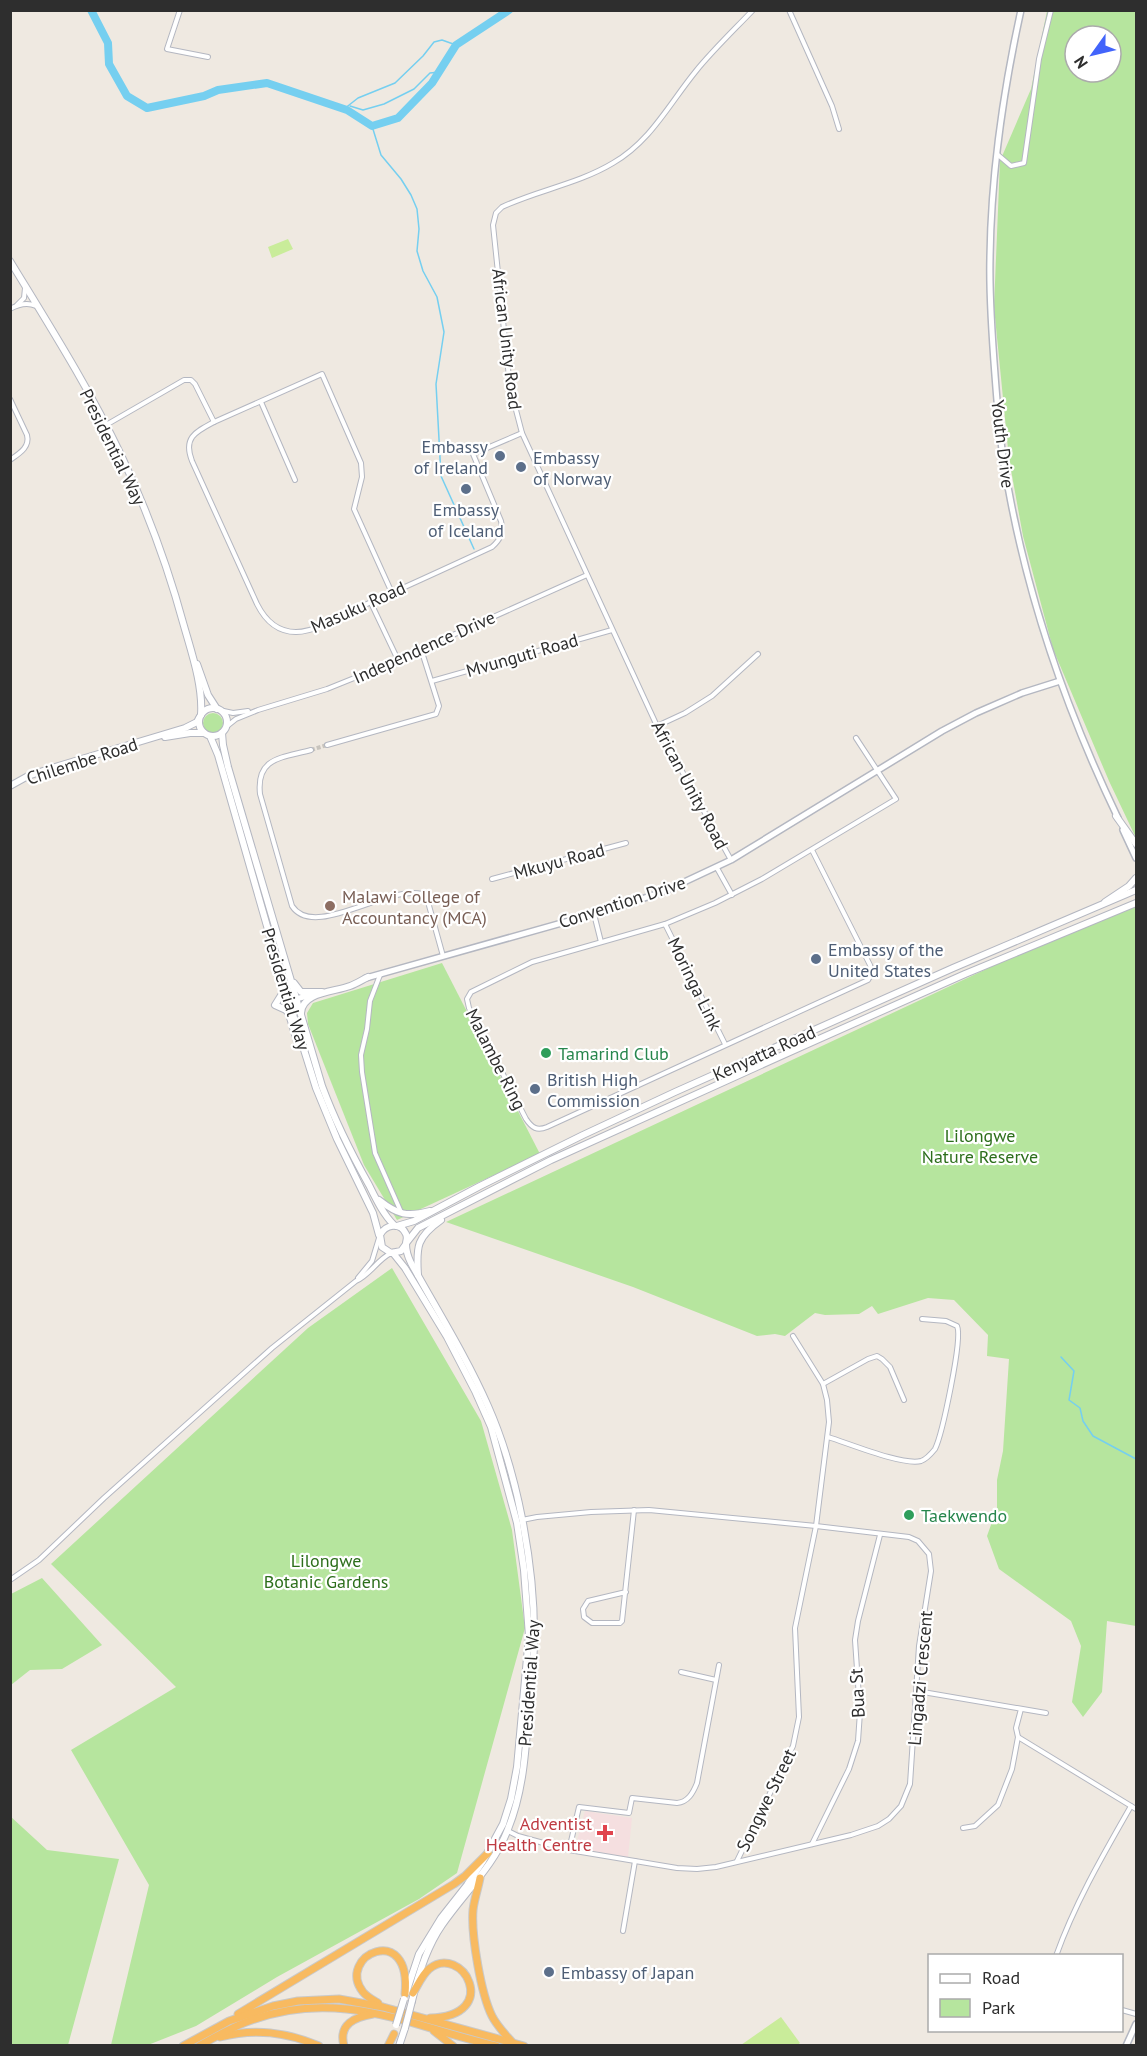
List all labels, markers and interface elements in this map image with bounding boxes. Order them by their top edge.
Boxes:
north arrow [1063,24,1123,84]
text: N [1069,52,1092,72]
street label: African Unity Road [487,267,527,411]
street label: Presidential Way [75,385,151,510]
street label: Youth Drive [986,398,1020,490]
place label: Embassy of Ireland [414,435,489,479]
place label: Embassy of Norway [533,446,612,490]
marker: Embassy of Ireland [493,449,507,463]
marker: Embassy of Norway [514,460,528,474]
marker: Embassy of Iceland [459,482,473,496]
place label: Embassy of Iceland [428,498,504,542]
street label: Masuku Road [307,576,409,638]
street label: Independence Drive [349,605,499,689]
street label: Mvunguti Road [463,628,581,682]
street label: African Unity Road [646,717,734,853]
street label: Chilembe Road [23,732,141,790]
street label: Mkuyu Road [511,838,607,884]
street label: Convention Drive [556,871,688,933]
place label: Malawi College of Accountancy (MCA) [342,885,487,929]
marker: Malawi College of Accountancy (MCA) [323,899,337,913]
street label: Presidential Way [256,925,316,1054]
street label: Moringa Link [663,934,728,1035]
place label: Embassy of the United States [828,938,944,982]
marker: Embassy of the United States [809,952,823,966]
street label: Malambe Ring [461,1004,531,1114]
street label: Kenyatta Road [709,1020,819,1086]
place label: Tamarind Club [558,1042,669,1065]
marker: Tamarind Club [539,1046,553,1060]
place label: British High Commission [547,1068,640,1112]
marker: British High Commission [528,1082,542,1096]
park label: Lilongwe Nature Reserve [922,1124,1038,1168]
place label: Taekwendo [921,1504,1007,1527]
marker: Taekwendo [902,1508,916,1522]
park label: Lilongwe Botanic Gardens [264,1549,388,1593]
street label: Lingadzi Crescent [903,1609,937,1747]
street label: Presidential Way [513,1618,545,1747]
street label: Bua St [844,1668,870,1718]
street label: Songwe Street [731,1745,801,1855]
place label: Adventist Health Centre [486,1812,592,1856]
marker: Adventist Health Centre [596,1824,614,1842]
legend [928,1954,1123,2032]
place label: Embassy of Japan [561,1961,694,1984]
marker: Embassy of Japan [542,1965,556,1979]
text: Road [982,1966,1020,1989]
text: Park [982,1996,1015,2019]

